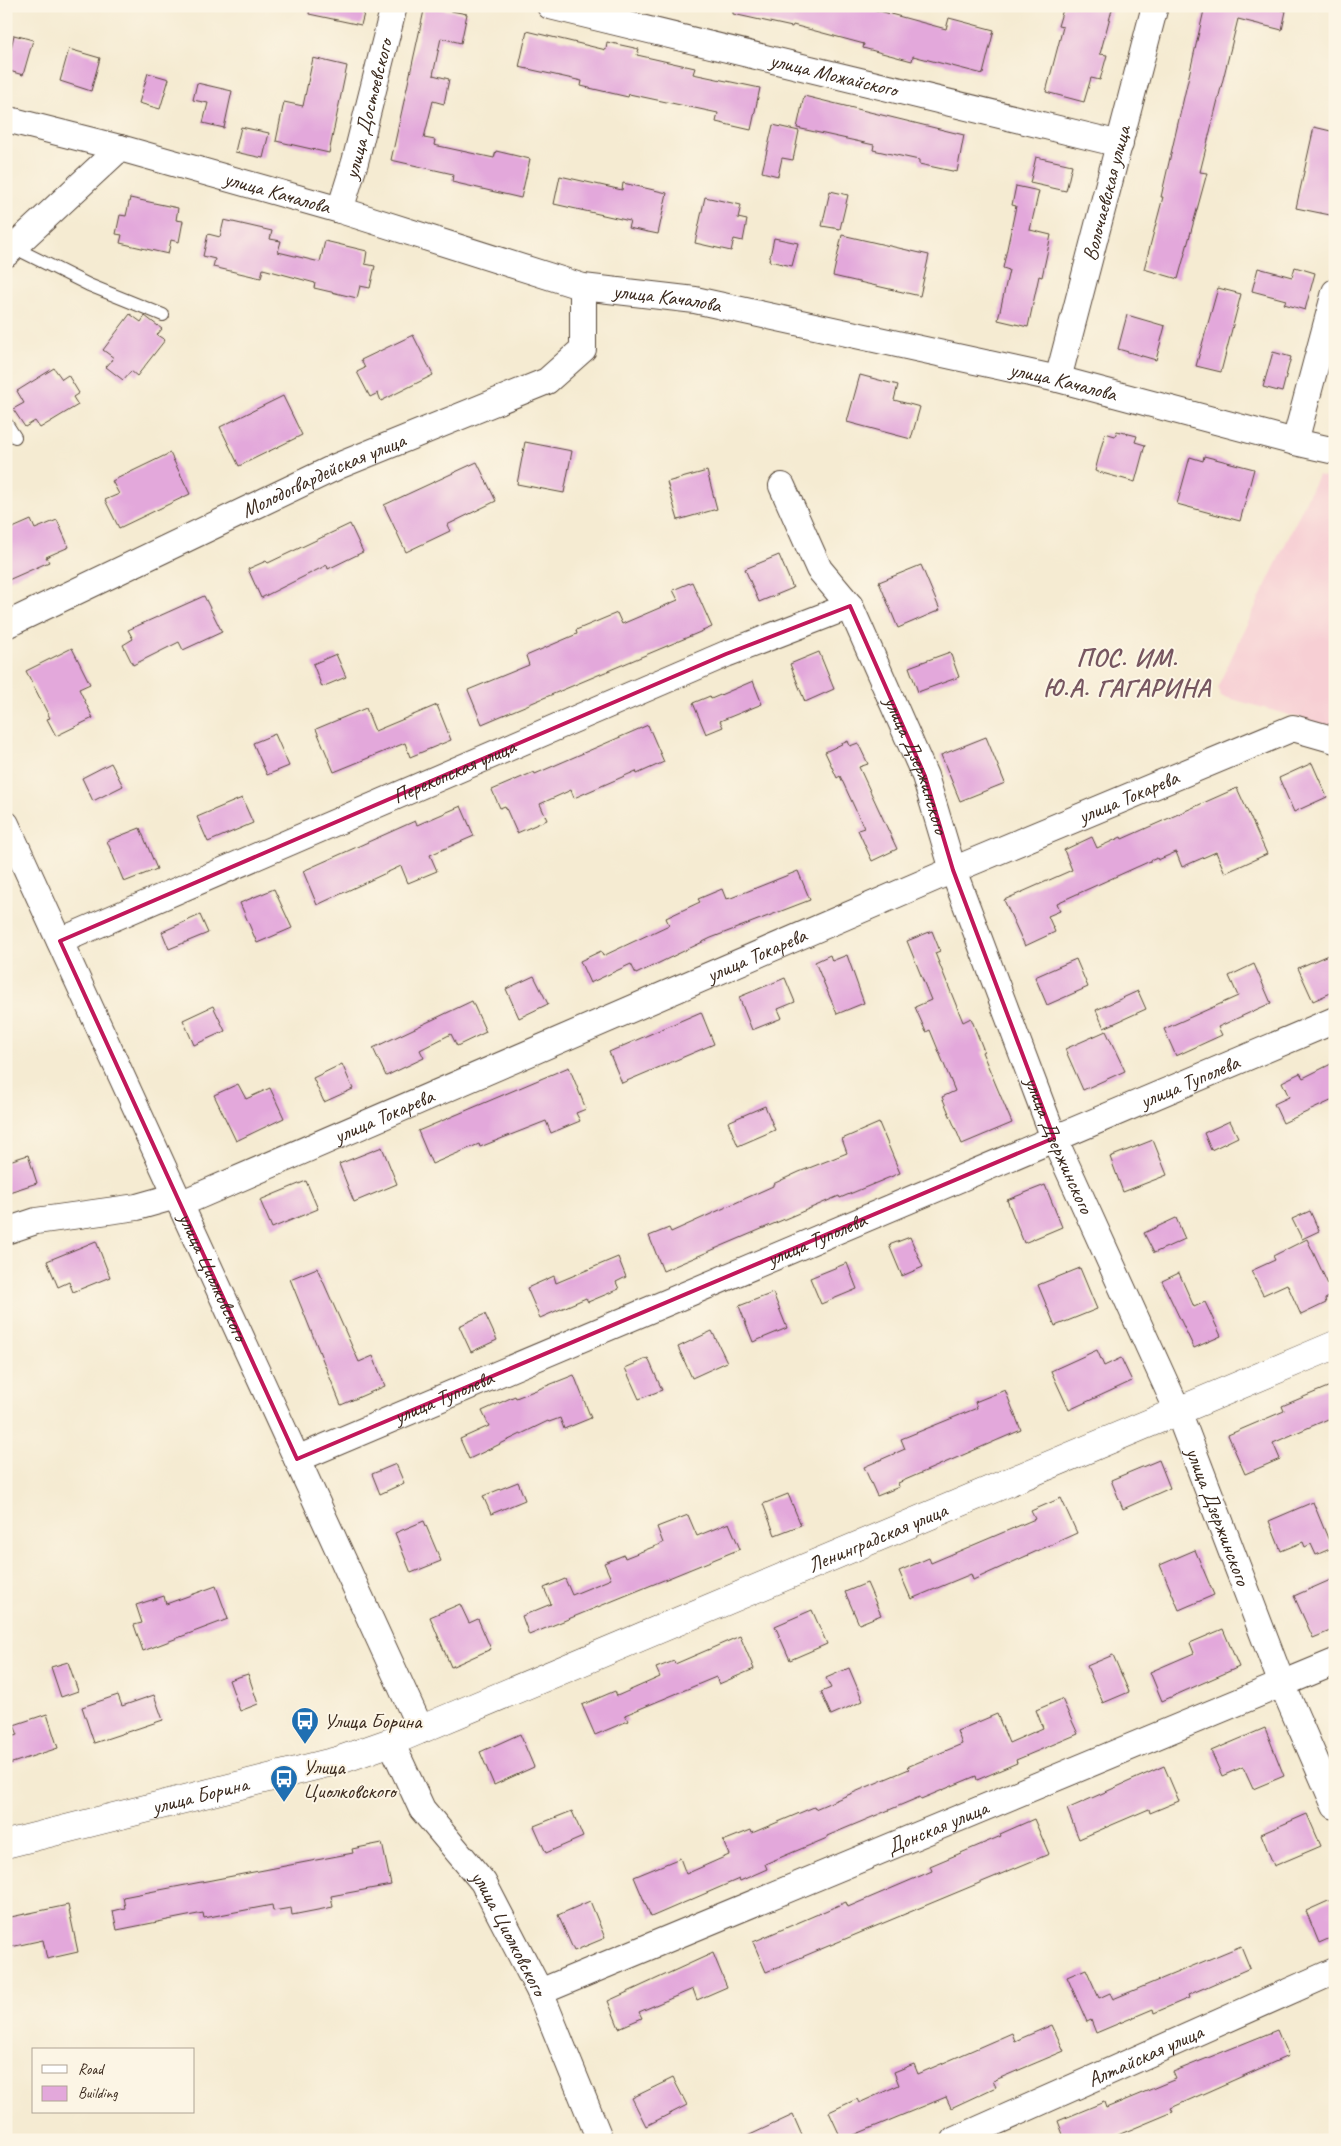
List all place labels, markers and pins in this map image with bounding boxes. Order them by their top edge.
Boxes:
bus stop icon: Улица Борина [290,1706,320,1745]
place label: Улица Борина [324,1708,423,1734]
place label: Улица Циолковского [303,1754,398,1804]
bus stop icon: Улица Циолковского [269,1764,299,1803]

